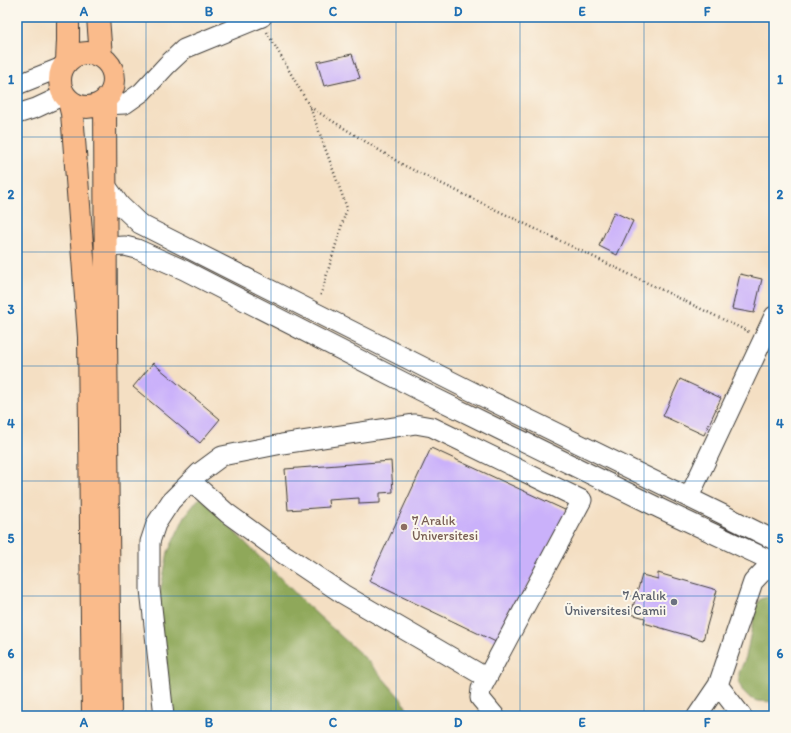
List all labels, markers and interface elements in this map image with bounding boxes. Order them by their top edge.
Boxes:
text: A [79,4,89,19]
text: B [205,4,214,19]
text: C [329,4,338,19]
text: D [454,4,463,19]
text: E [578,4,586,19]
text: F [704,4,711,19]
text: 1 [8,72,14,87]
text: 1 [777,72,783,87]
text: 2 [8,187,15,202]
text: 2 [777,187,784,202]
text: 3 [7,302,15,317]
text: 3 [776,302,784,317]
text: 4 [7,416,15,431]
text: 4 [776,416,784,431]
place label: 7 Aralık Üniversitesi [412,513,478,543]
marker: 7 Aralık Üniversitesi [399,522,409,532]
text: 5 [8,531,15,546]
text: 5 [777,531,784,546]
place label: 7 Aralık Üniversitesi Camii [564,588,666,618]
marker: 7 Aralık Üniversitesi Camii [669,597,679,607]
text: 6 [8,646,15,661]
text: 6 [777,646,784,661]
text: A [79,715,89,730]
text: B [205,715,214,730]
text: C [329,715,338,730]
text: D [454,715,463,730]
text: E [578,715,586,730]
text: F [704,715,711,730]

